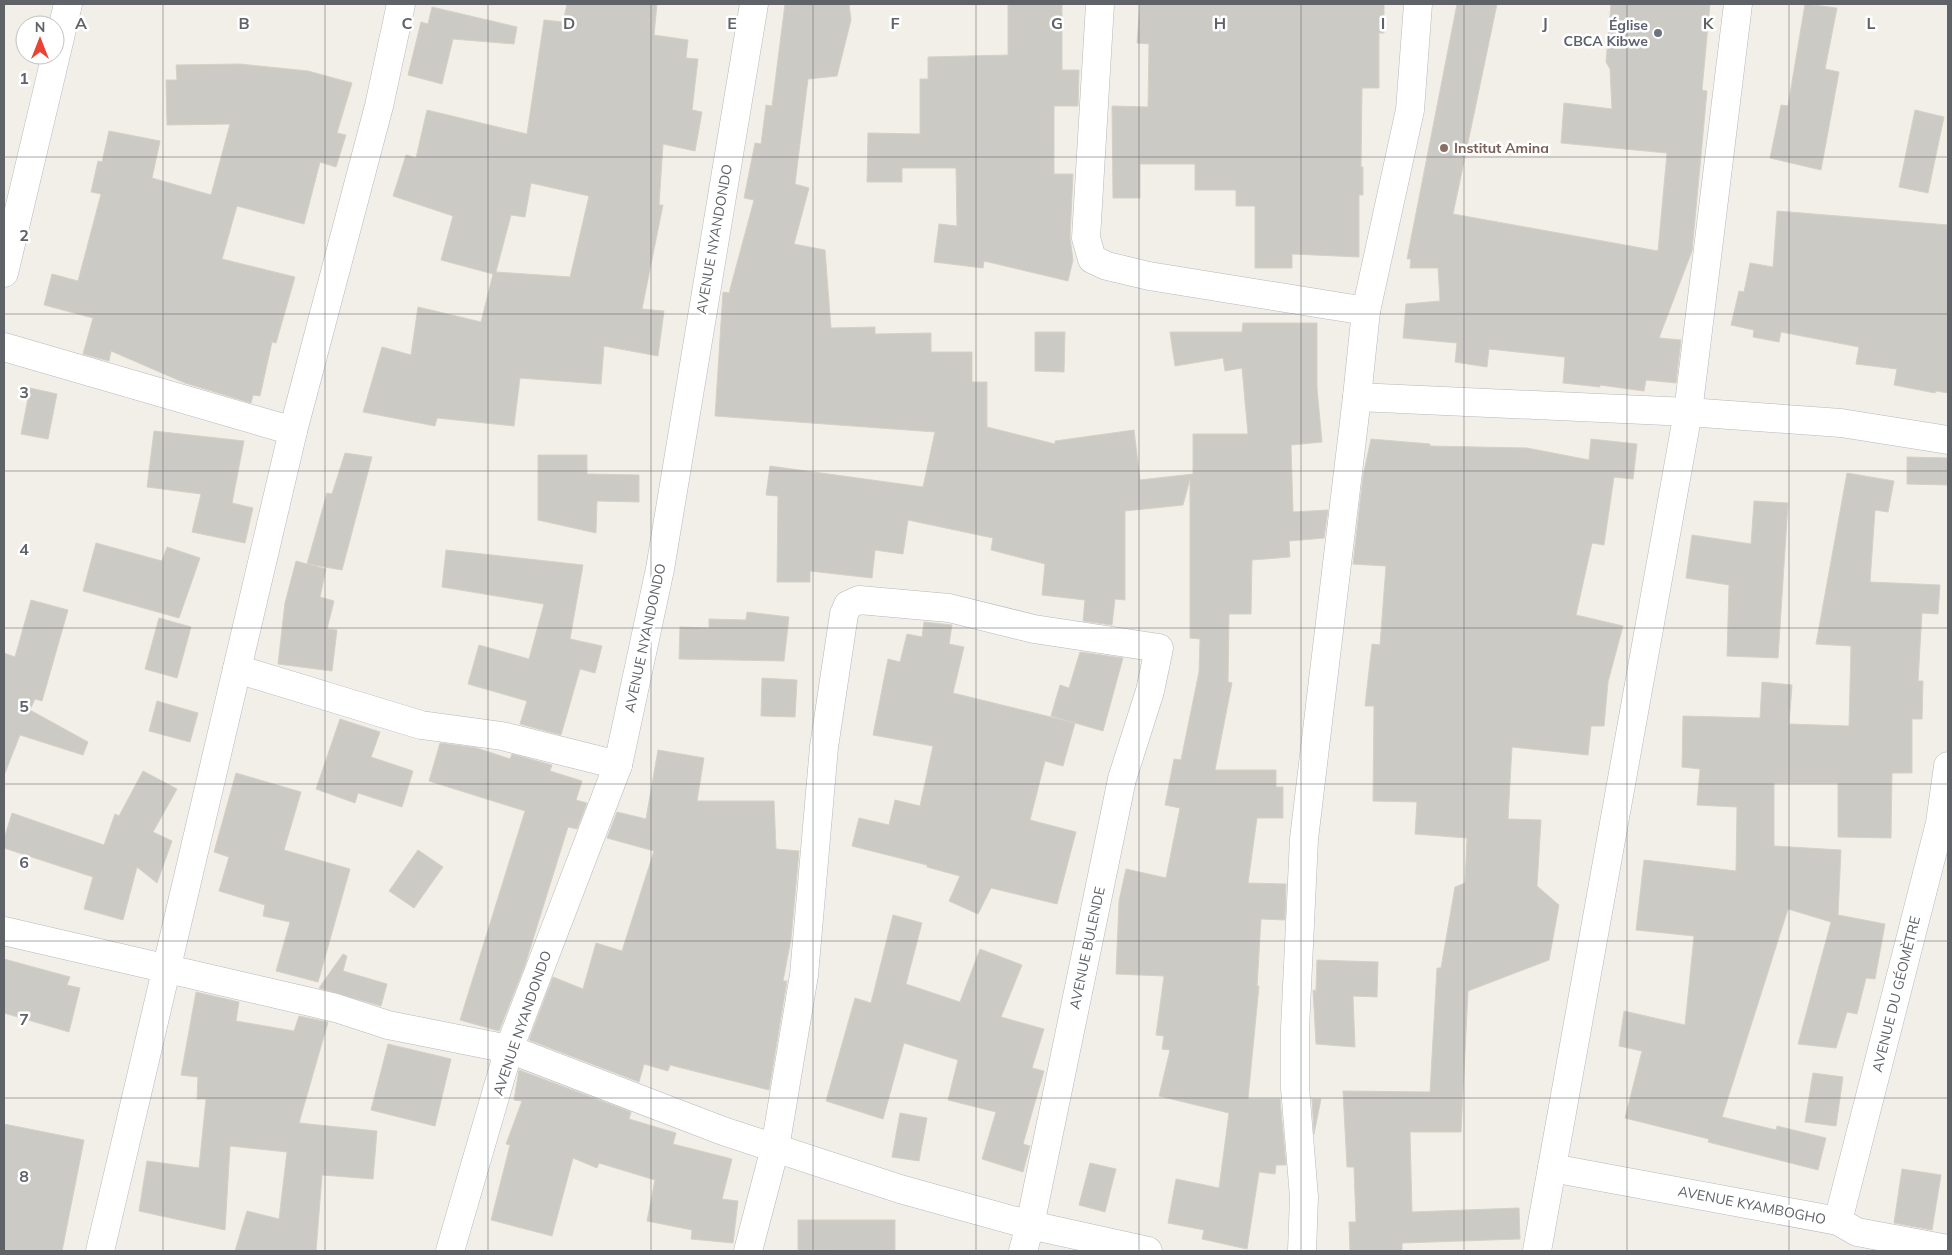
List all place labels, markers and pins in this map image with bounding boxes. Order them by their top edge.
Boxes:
place label: Église CBCA Kibwe [1564,16,1648,50]
marker: Église CBCA Kibwe [1652,27,1664,39]
place label: Institut Amina [1454,139,1549,157]
marker: Institut Amina [1438,142,1450,154]

